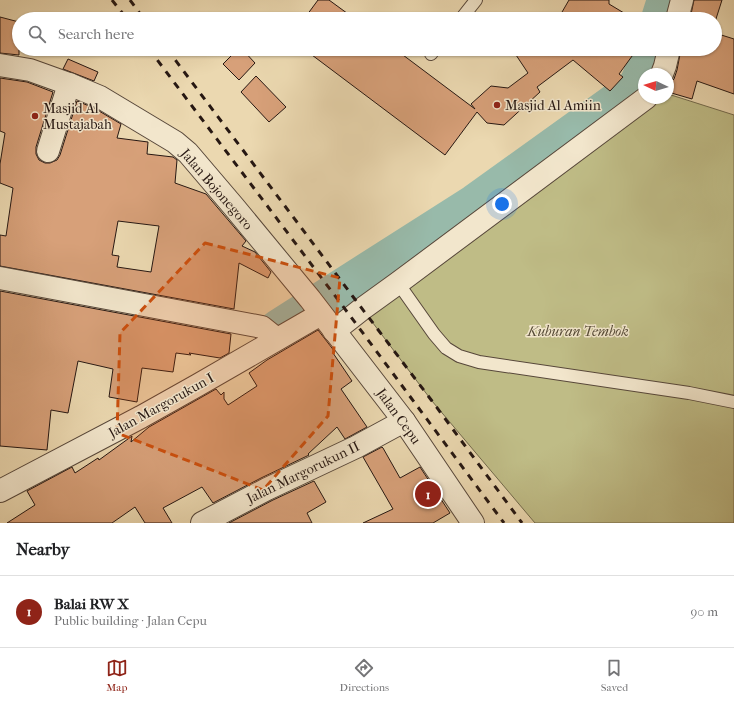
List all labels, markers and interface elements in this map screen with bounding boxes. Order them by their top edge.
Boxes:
search box [12,12,722,56]
icon: search [26,23,48,45]
text: Search here [58,25,134,43]
north arrow [638,68,674,104]
place label: Masjid Al Amiin [505,97,601,114]
place label: Masjid Al Mustajabah [43,100,112,133]
marker: Masjid Al Amiin [492,100,502,110]
marker: Masjid Al Mustajabah [30,111,40,121]
street label: Jalan Bojonegoro [176,145,256,233]
your location [492,194,512,214]
park label: Kuburan Tembok [526,323,629,340]
street label: Jalan Margorukun I [105,369,218,442]
street label: Jalan Cepu [372,384,425,448]
street label: Jalan Margorukun II [243,437,363,508]
pin: 1 [415,479,441,509]
text: Nearby [16,539,70,559]
text: Balai RW X [54,595,129,613]
text: 1 [27,604,31,619]
text: 90 m [690,604,718,619]
text: Public building · Jalan Cepu [54,613,207,628]
tab: Map [106,657,128,694]
tab: Directions [340,657,389,694]
tab: Saved [601,657,628,694]

